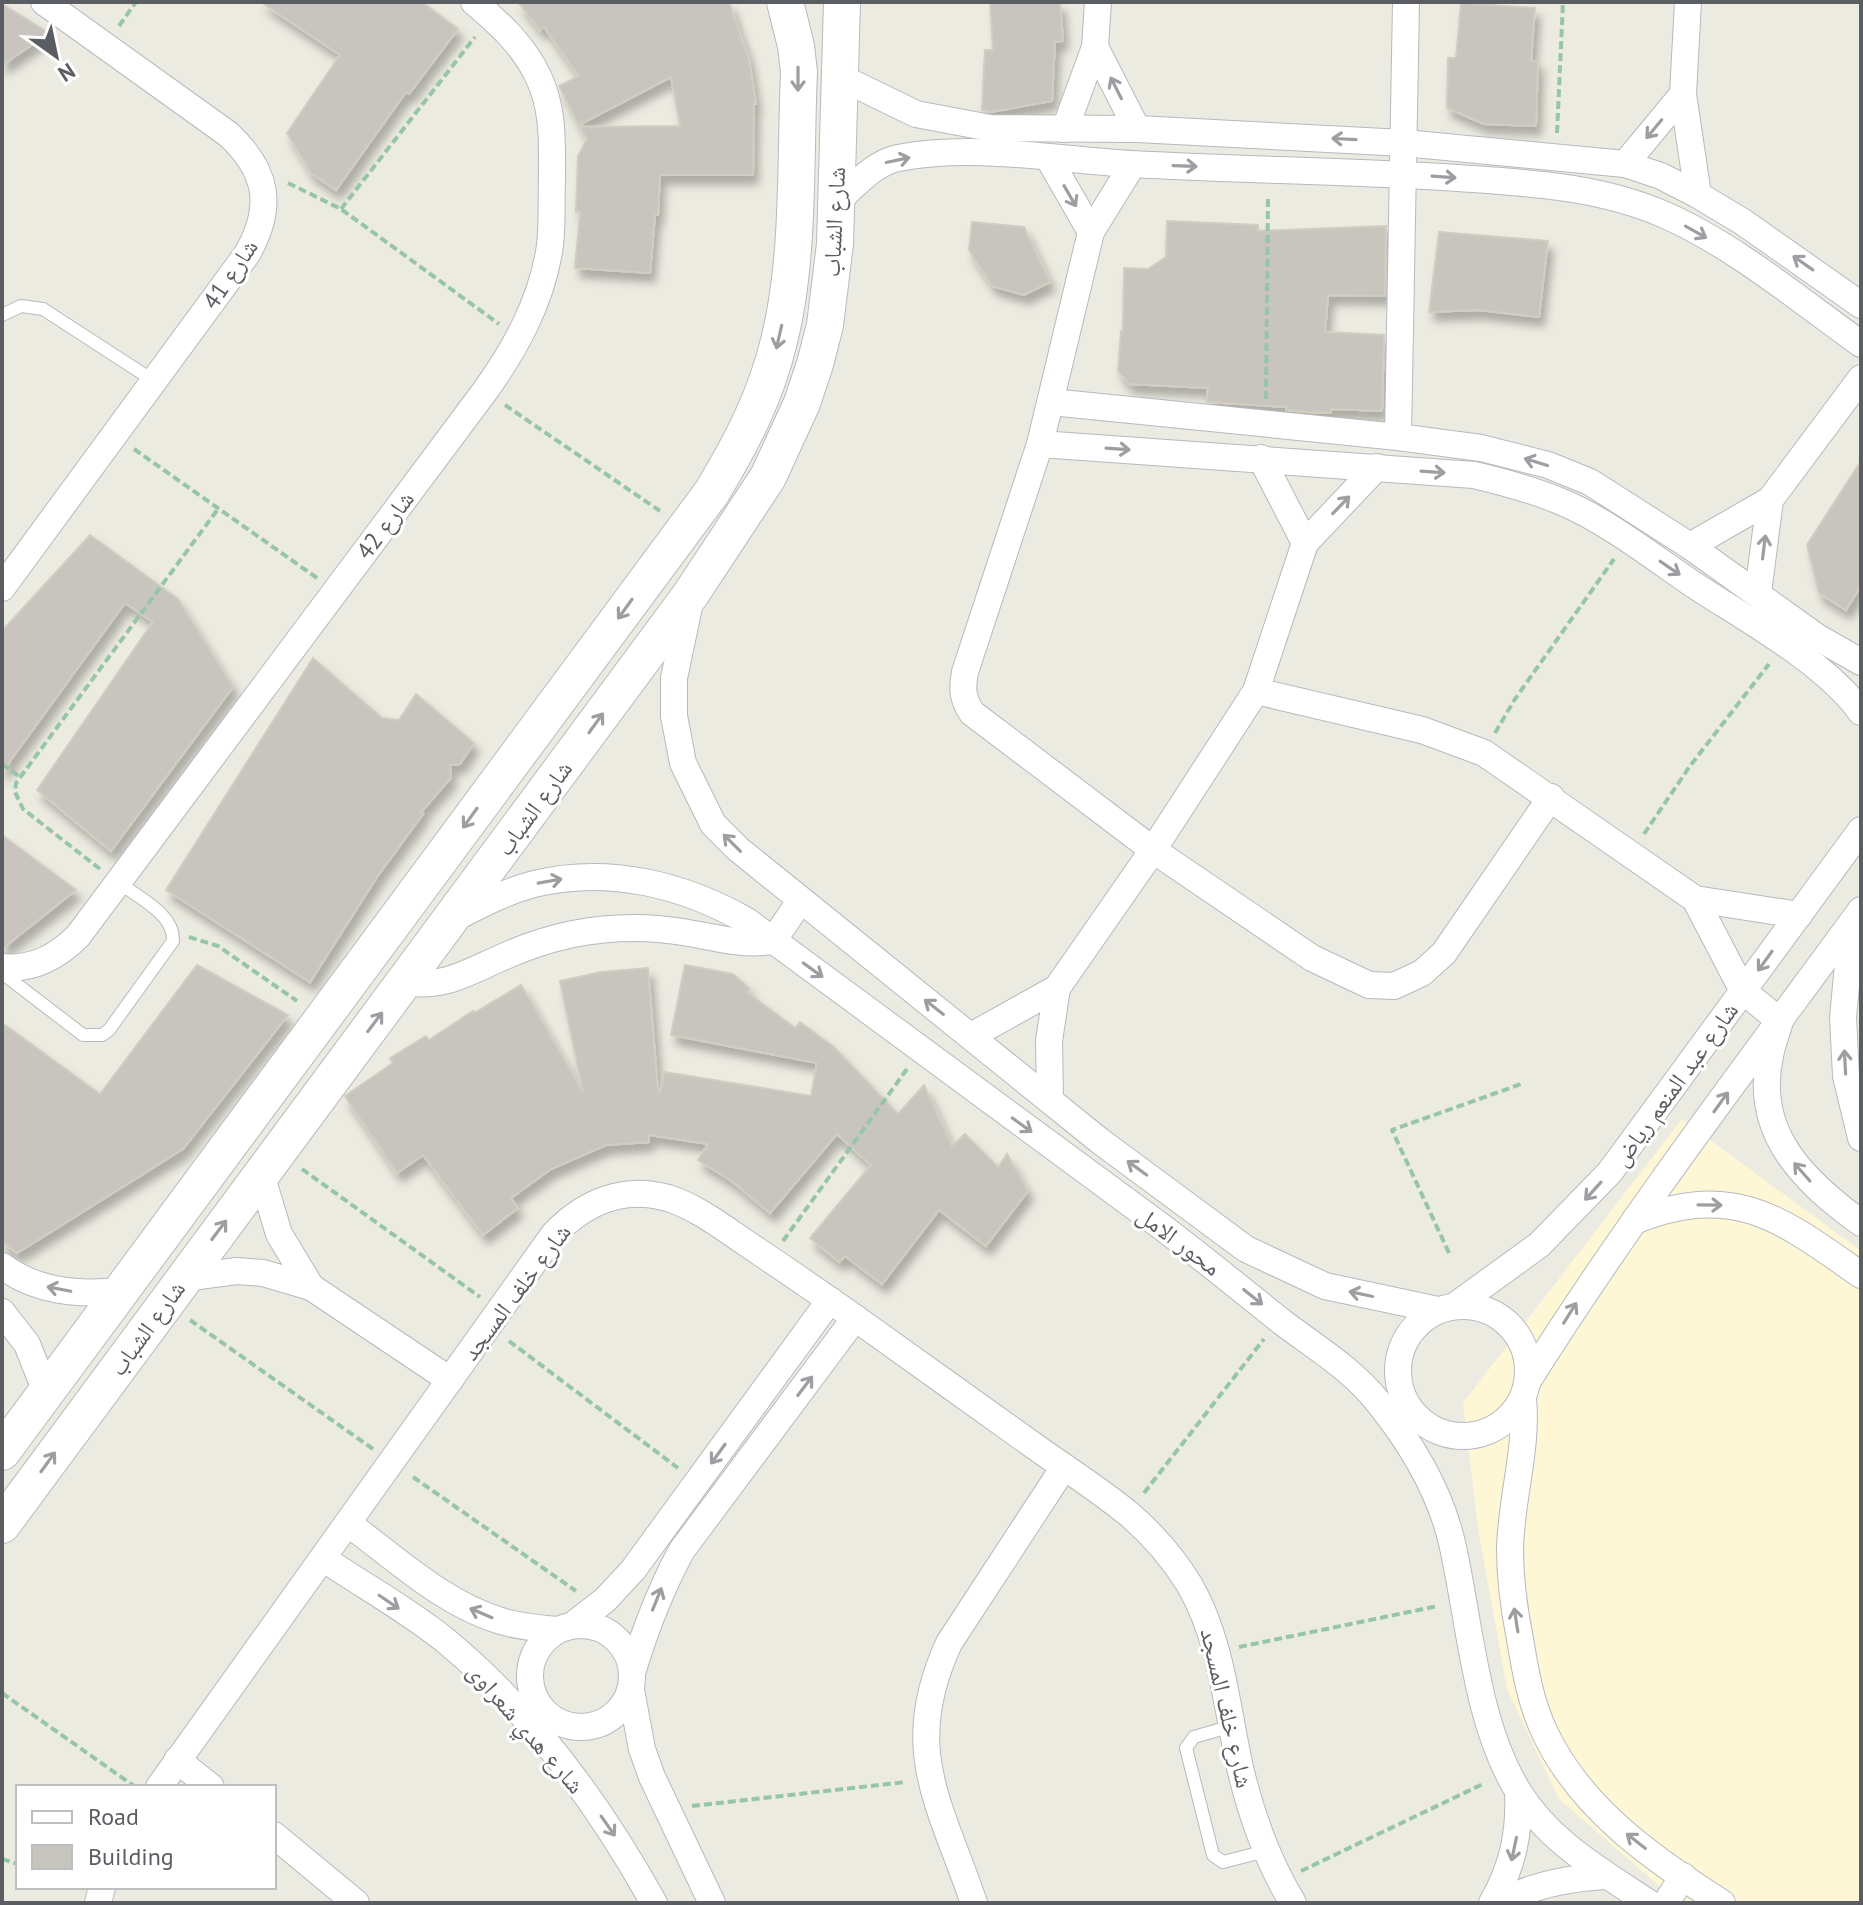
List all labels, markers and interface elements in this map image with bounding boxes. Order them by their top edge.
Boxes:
north arrow [16,16,96,96]
text: N [53,57,81,88]
one-way arrow [790,65,806,92]
one-way arrow [1107,76,1123,100]
one-way arrow [1645,118,1663,139]
one-way arrow [1331,132,1358,147]
one-way arrow [884,152,910,167]
one-way arrow [1171,159,1198,174]
street label: شارع الشباب [816,166,852,278]
one-way arrow [1430,170,1457,185]
one-way arrow [1063,183,1078,207]
one-way arrow [1683,224,1707,240]
street label: شارع 41 [195,233,265,315]
one-way arrow [1792,255,1814,271]
one-way arrow [771,324,786,350]
one-way arrow [1104,442,1131,457]
one-way arrow [1524,454,1550,469]
one-way arrow [1419,465,1446,480]
street label: شارع 42 [349,484,421,566]
one-way arrow [1331,495,1350,515]
one-way arrow [1757,534,1772,560]
one-way arrow [1658,560,1680,577]
one-way arrow [616,598,633,620]
one-way arrow [588,713,605,734]
street label: شارع الشباب [489,754,579,862]
one-way arrow [462,807,478,829]
one-way arrow [723,834,742,853]
one-way arrow [537,873,562,888]
one-way arrow [1757,950,1774,971]
one-way arrow [802,962,824,978]
street label: شارع عبد المنعم رياض [1605,996,1746,1173]
one-way arrow [924,998,945,1015]
one-way arrow [366,1011,383,1033]
one-way arrow [1837,1049,1852,1076]
one-way arrow [1713,1091,1730,1113]
one-way arrow [1011,1116,1033,1133]
one-way arrow [1127,1160,1149,1176]
one-way arrow [1793,1163,1811,1183]
one-way arrow [1585,1181,1603,1201]
one-way arrow [1696,1197,1723,1213]
street label: محور الامل [1131,1199,1227,1283]
street label: شارع خلف المسجد [455,1218,577,1366]
one-way arrow [211,1220,228,1241]
street label: شارع الشباب [102,1274,192,1382]
one-way arrow [47,1281,72,1296]
one-way arrow [1349,1286,1375,1301]
one-way arrow [1242,1288,1263,1306]
one-way arrow [1563,1302,1579,1325]
one-way arrow [796,1376,813,1397]
one-way arrow [709,1442,726,1464]
one-way arrow [40,1452,57,1473]
one-way arrow [651,1587,666,1612]
one-way arrow [377,1594,399,1610]
one-way arrow [469,1605,494,1620]
one-way arrow [1508,1608,1523,1633]
street label: شارع خلف المسجد [1194,1625,1260,1791]
street label: شارع هدي شعراوى [457,1656,592,1803]
legend [16,1785,276,1889]
text: Road [88,1801,139,1832]
one-way arrow [599,1815,616,1836]
one-way arrow [1626,1832,1647,1849]
one-way arrow [1506,1836,1521,1861]
text: Building [88,1841,174,1872]

